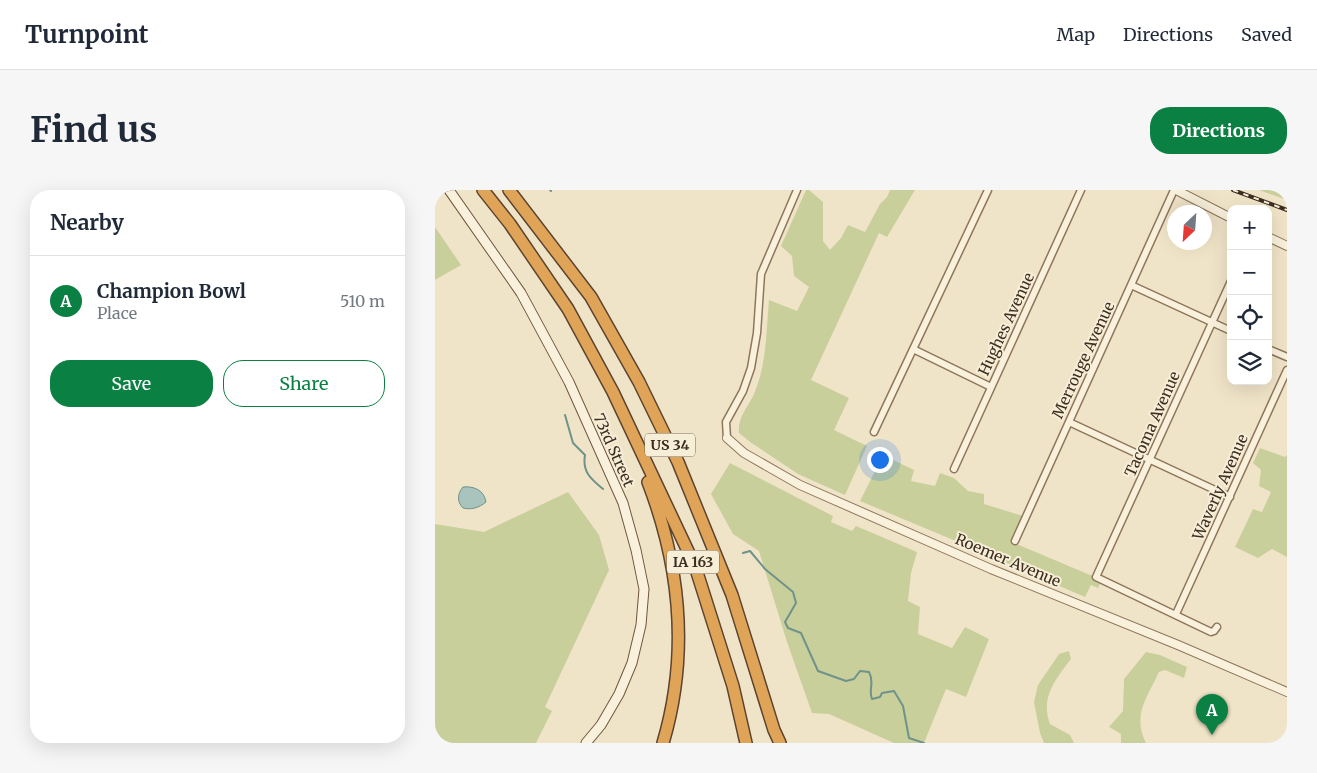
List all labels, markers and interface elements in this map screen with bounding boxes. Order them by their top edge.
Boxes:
text: Turnpoint [25,19,148,50]
text: Map [1057,23,1095,46]
text: Directions [1123,23,1213,46]
text: Saved [1241,23,1292,46]
button: Directions [1150,107,1287,154]
text: Find us [30,108,157,152]
north arrow [1167,205,1212,250]
map controls [1227,205,1272,385]
button: + [1227,205,1272,250]
text: Nearby [50,209,124,236]
button: − [1227,250,1272,295]
street label: Hughes Avenue [974,269,1038,378]
text: Champion Bowl [97,279,246,303]
text: A [60,291,72,311]
text: 510 m [340,291,385,311]
button: locate [1227,295,1272,340]
street label: Merrouge Avenue [1048,298,1118,421]
text: Place [97,303,137,323]
button: layers [1227,340,1272,385]
button: Save [50,360,213,407]
button: Share [223,360,385,407]
street label: Tacoma Avenue [1120,368,1184,480]
street label: 73rd Street [589,410,639,490]
street label: Waverly Avenue [1188,431,1252,544]
road number: US 34 [645,434,695,456]
your location [867,447,893,473]
street label: Roemer Avenue [952,529,1064,591]
road number: IA 163 [667,551,719,574]
pin: A [1196,694,1228,735]

